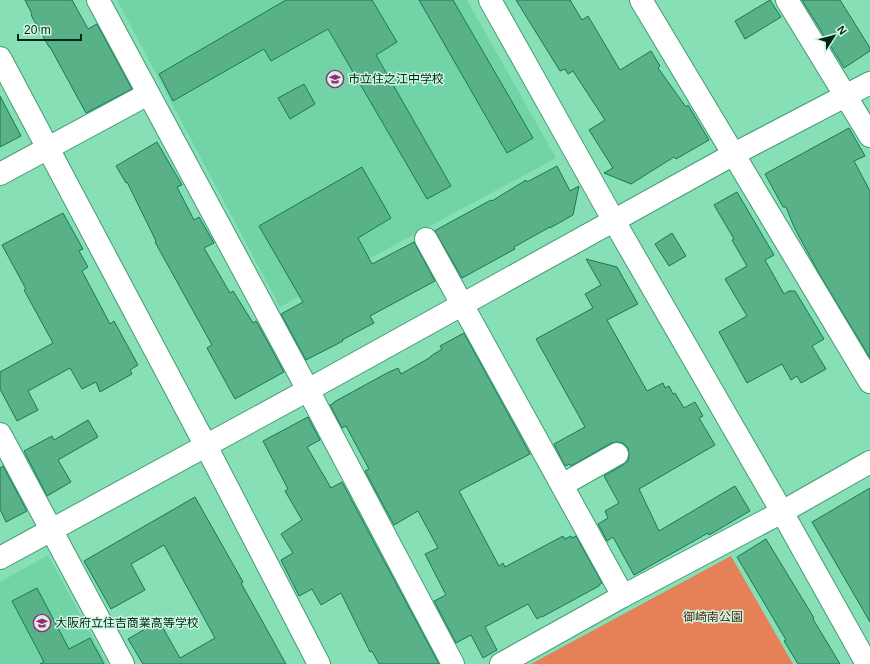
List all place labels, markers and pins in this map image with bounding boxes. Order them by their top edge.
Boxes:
school or university icon: 市立住之江中学校 [325,69,345,89]
place label: 市立住之江中学校 [348,72,444,86]
school or university icon: 大阪府立住吉商業高等学校 [32,613,52,633]
place label: 大阪府立住吉商業高等学校 [55,616,199,630]

